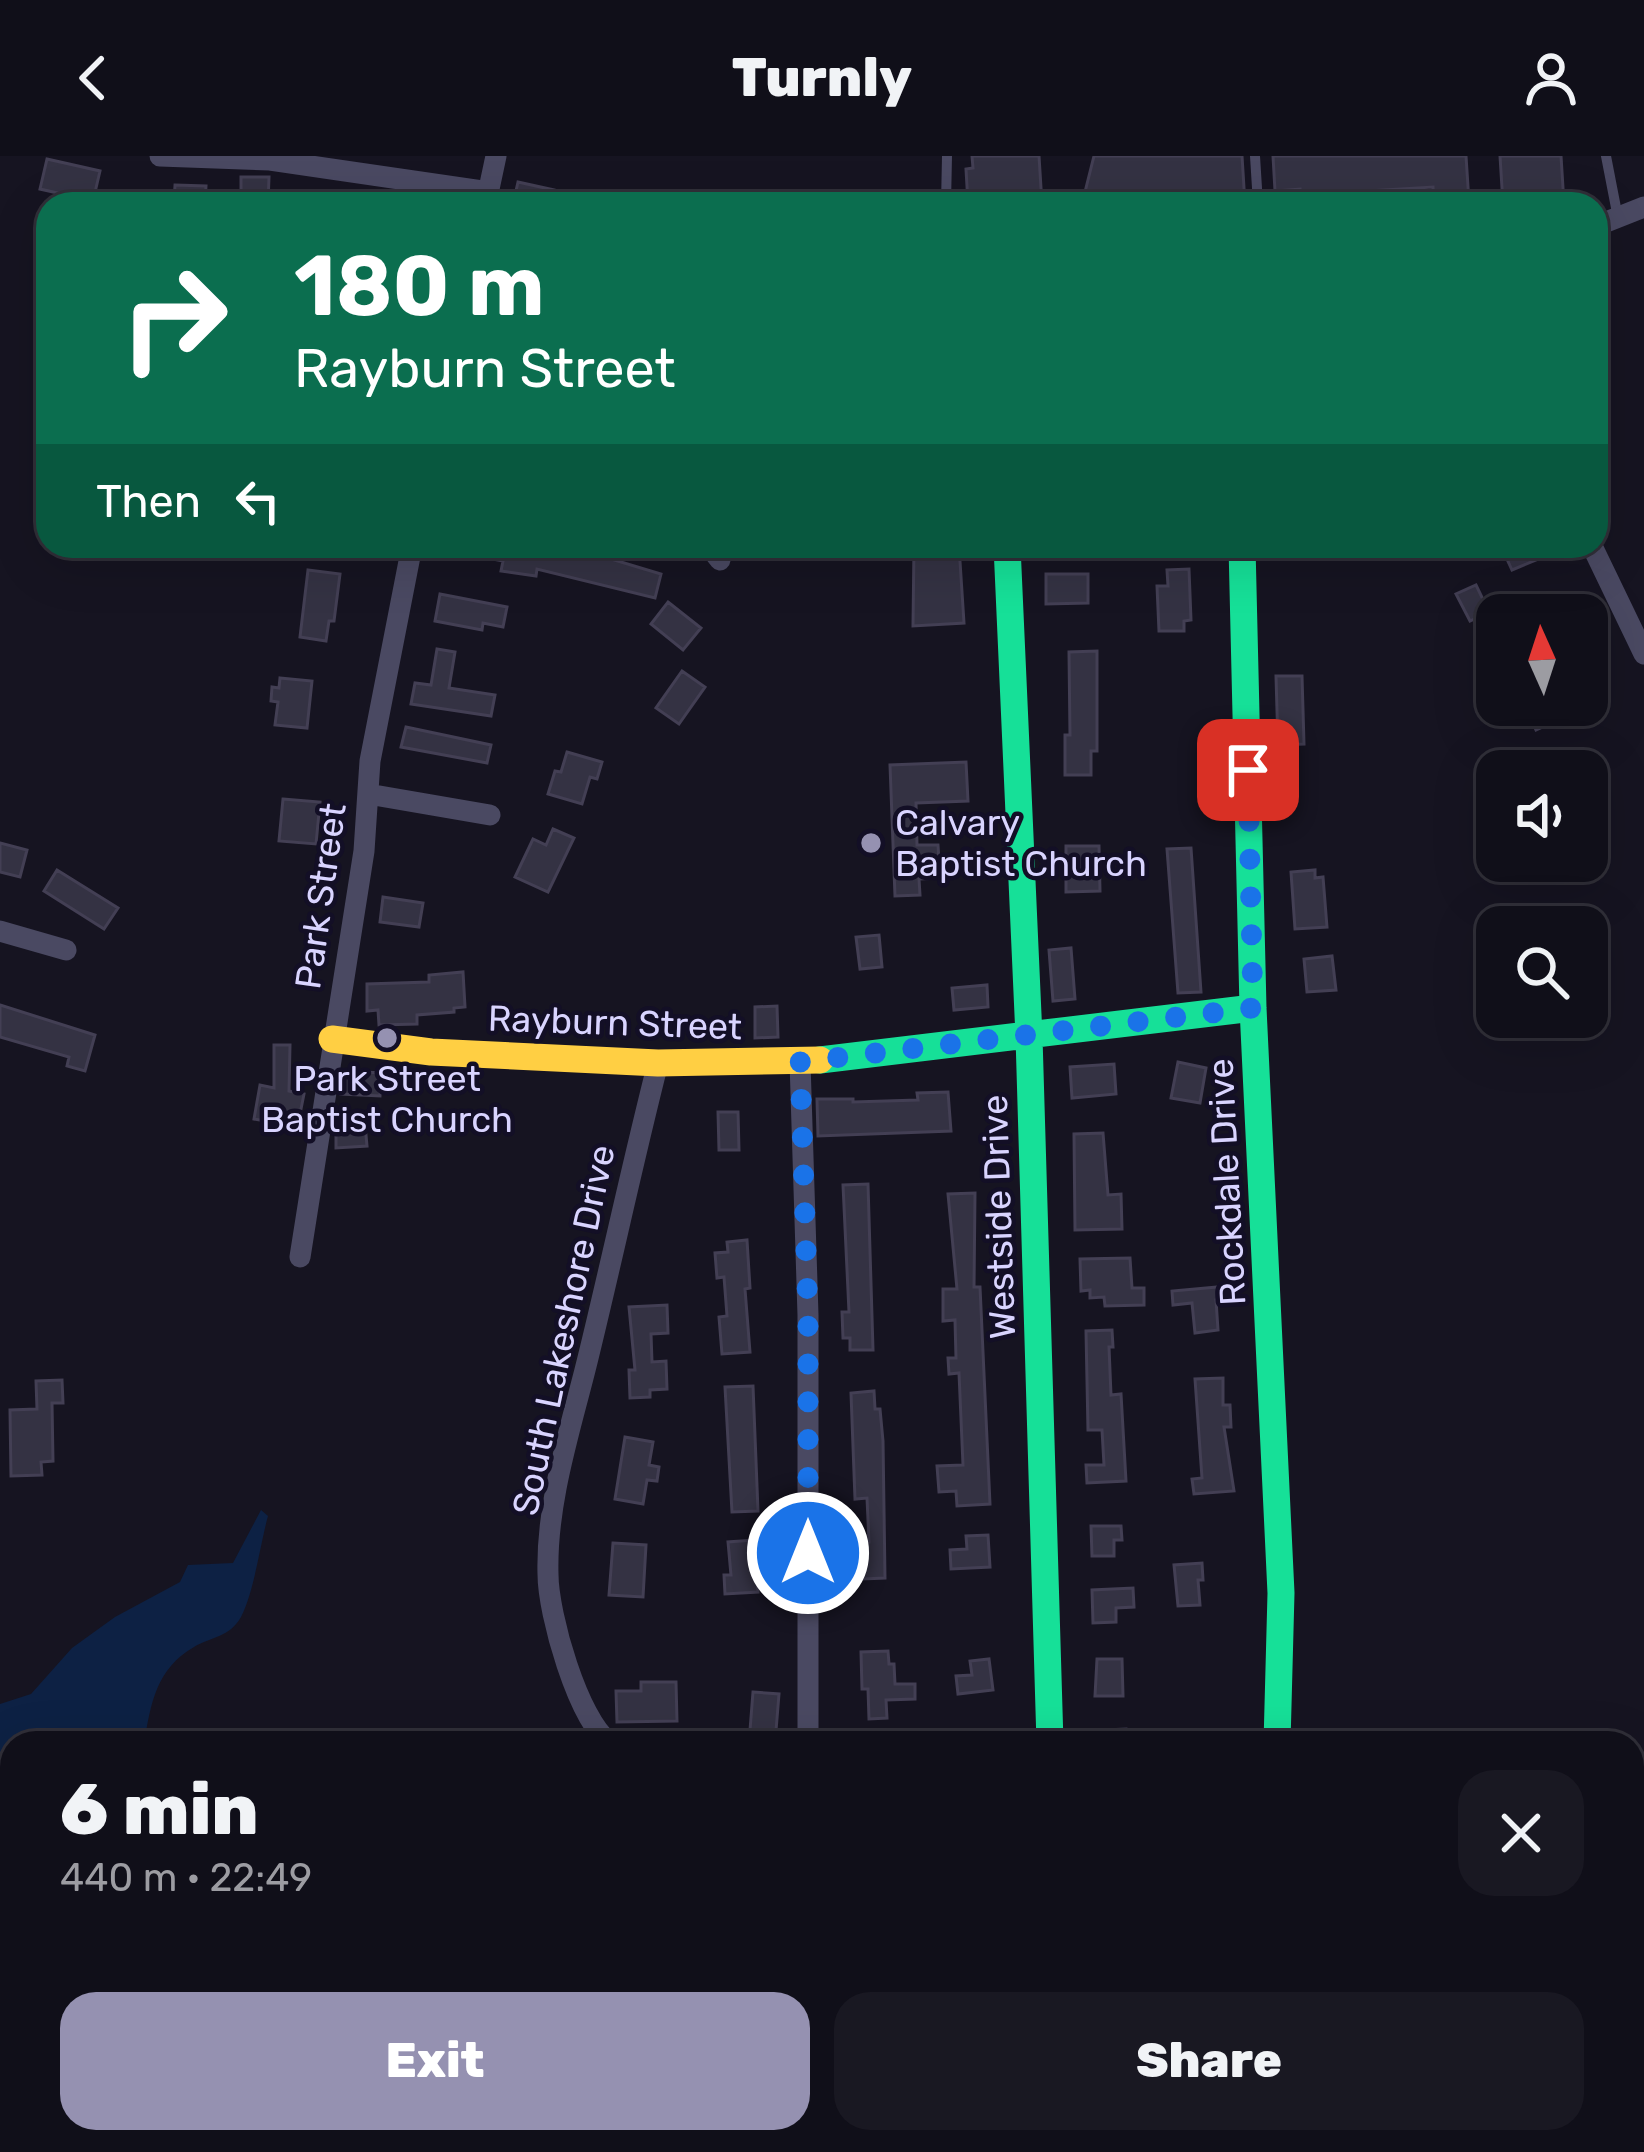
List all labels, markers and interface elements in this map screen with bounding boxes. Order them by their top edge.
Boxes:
icon: back [60,45,126,111]
icon: person [1518,45,1584,111]
text: Turnly [732,46,912,110]
text: 180 m [294,236,545,336]
icon: right [96,240,252,396]
text: Rayburn Street [294,337,676,401]
icon: left [225,468,291,534]
text: Then [96,475,201,528]
north arrow [1476,594,1608,726]
map controls [1476,594,1608,1038]
pin [1197,719,1299,821]
icon: arrive [1215,737,1281,803]
button: sound [1476,750,1608,882]
street label: Park Street [286,800,355,992]
place label: Calvary Baptist Church [895,801,1147,885]
marker: Calvary Baptist Church [858,830,884,856]
button: search [1476,906,1608,1038]
street label: Rayburn Street [487,997,743,1048]
marker: Park Street Baptist Church [374,1025,400,1051]
place label: Park Street Baptist Church [261,1057,513,1141]
street label: Rockdale Drive [1199,1057,1254,1307]
street label: Westside Drive [973,1094,1024,1340]
street label: South Lakeshore Drive [503,1141,624,1519]
position arrow [745,1490,871,1616]
text: 6 min [60,1767,259,1852]
button: close [1458,1770,1584,1896]
text: 440 m · 22:49 [60,1855,312,1901]
button: Exit [60,1992,810,2130]
button: Share [834,1992,1584,2130]

